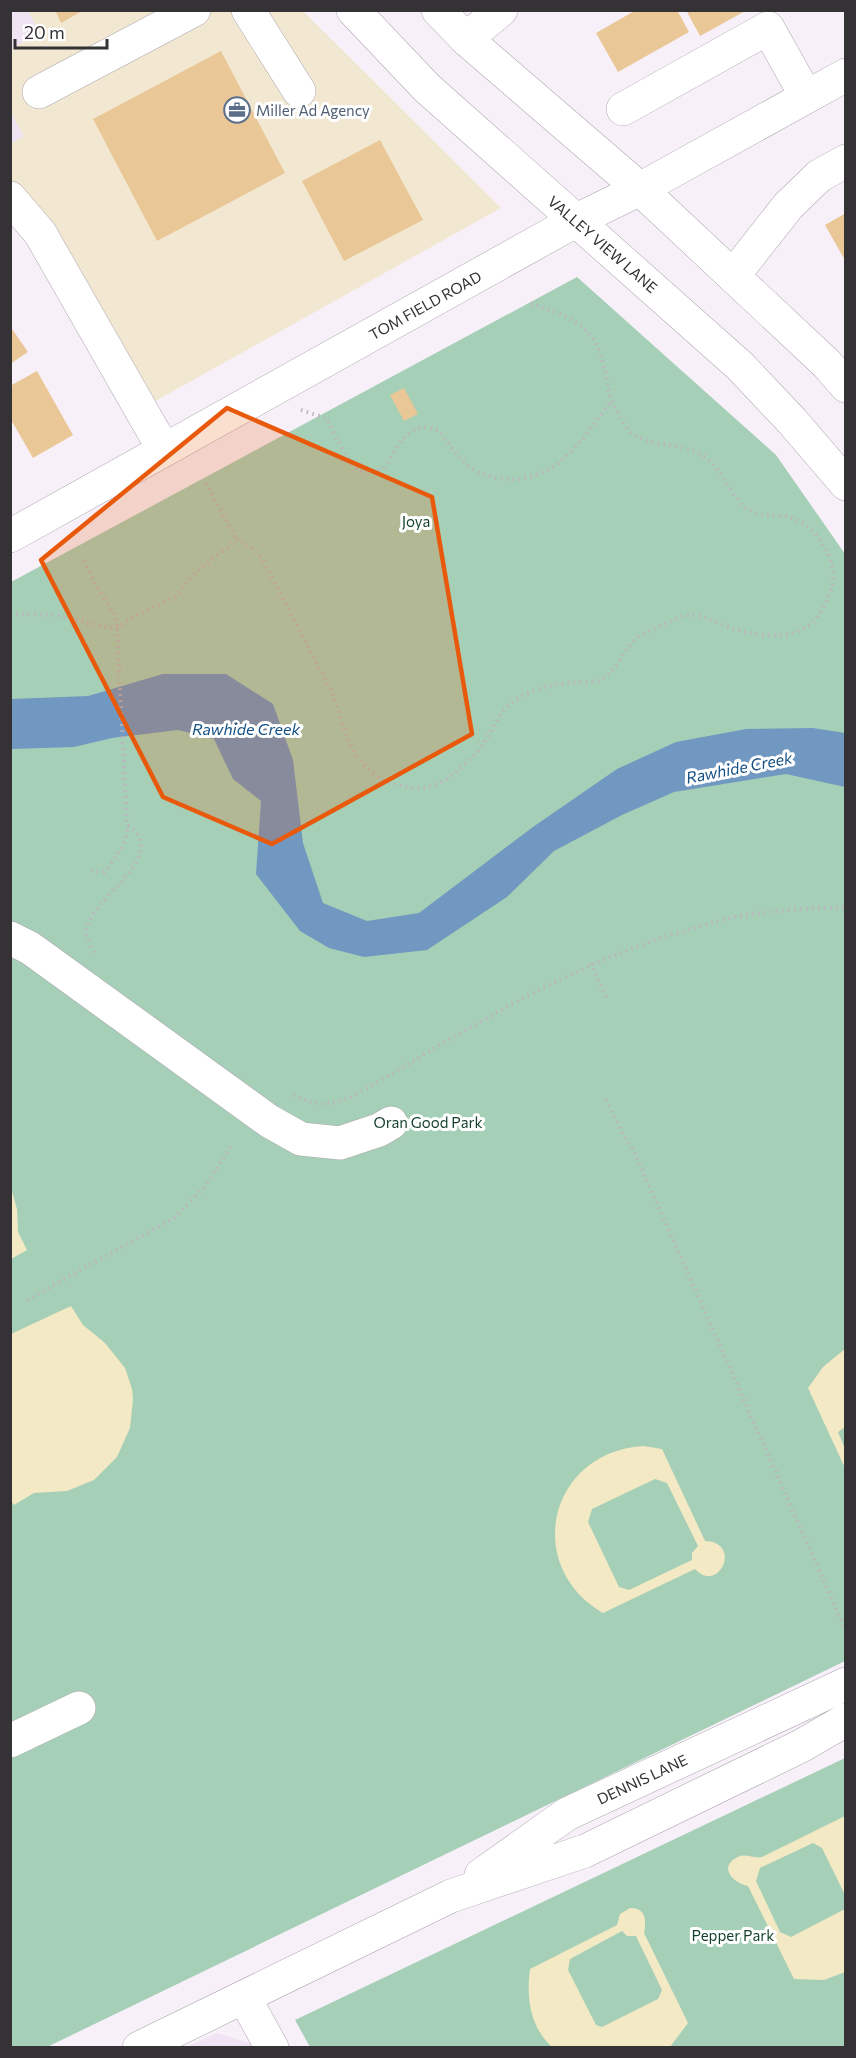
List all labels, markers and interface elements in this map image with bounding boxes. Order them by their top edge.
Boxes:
scale bar [15,12,106,50]
text: 20 m [24,21,65,43]
office icon: Miller Ad Agency [222,95,252,125]
place label: Miller Ad Agency [256,101,370,119]
street label: VALLEY VIEW LANE [545,192,661,296]
street label: TOM FIELD ROAD [366,267,484,343]
park label: Joya [402,512,430,530]
water label: Rawhide Creek [192,719,300,738]
water label: Rawhide Creek [684,747,794,787]
park label: Oran Good Park [373,1113,483,1131]
street label: DENNIS LANE [594,1750,690,1808]
park label: Pepper Park [692,1926,774,1944]

